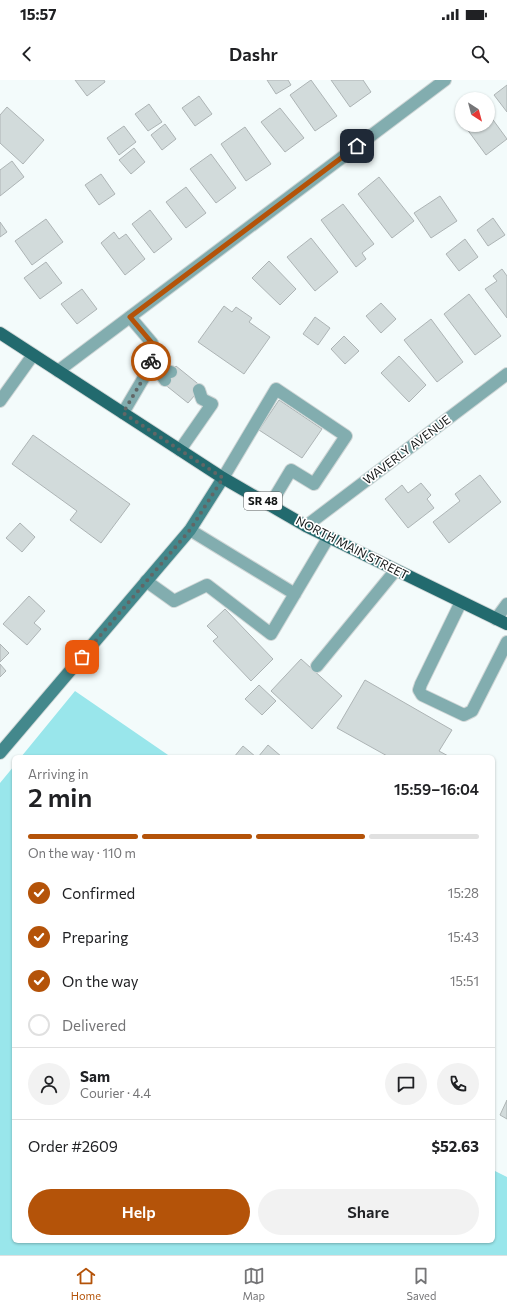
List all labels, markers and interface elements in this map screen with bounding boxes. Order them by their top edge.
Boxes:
text: 15:57 [20,5,57,23]
icon: back [16,43,38,65]
text: Dashr [229,43,278,65]
icon: search [469,43,491,65]
north arrow [455,92,495,132]
map controls [455,92,495,132]
pin [340,129,374,163]
icon: home [346,135,368,157]
courier [131,341,171,381]
icon: bike [140,350,162,372]
street label: WAVERLY AVENUE [360,412,453,487]
road number: SR 48 [244,492,282,510]
street label: NORTH MAIN STREET [294,513,411,582]
pin [65,640,99,674]
icon: bag [71,646,93,668]
text: Arriving in [28,766,88,782]
text: 15:59–16:04 [394,780,479,798]
text: 2 min [28,781,92,812]
text: On the way · 110 m [28,845,136,861]
icon: check [28,882,50,904]
text: Confirmed [62,884,135,902]
text: 15:28 [448,885,479,901]
icon: check [28,926,50,948]
text: Preparing [62,928,128,946]
text: 15:43 [448,929,479,945]
icon: check [28,970,50,992]
text: On the way [62,972,139,990]
text: 15:51 [450,973,479,989]
text: Delivered [62,1016,126,1034]
button: person [28,1063,70,1105]
button: chat [385,1063,427,1105]
button: phone [437,1063,479,1105]
text: Sam [80,1067,110,1085]
text: Courier · 4.4 [80,1085,151,1101]
text: Order #2609 [28,1137,118,1155]
text: $52.63 [431,1137,479,1155]
button: Help [28,1189,250,1235]
button: Share [258,1189,479,1235]
tab: Home [71,1265,101,1302]
tab: Map [242,1265,265,1302]
tab: Saved [407,1265,436,1302]

